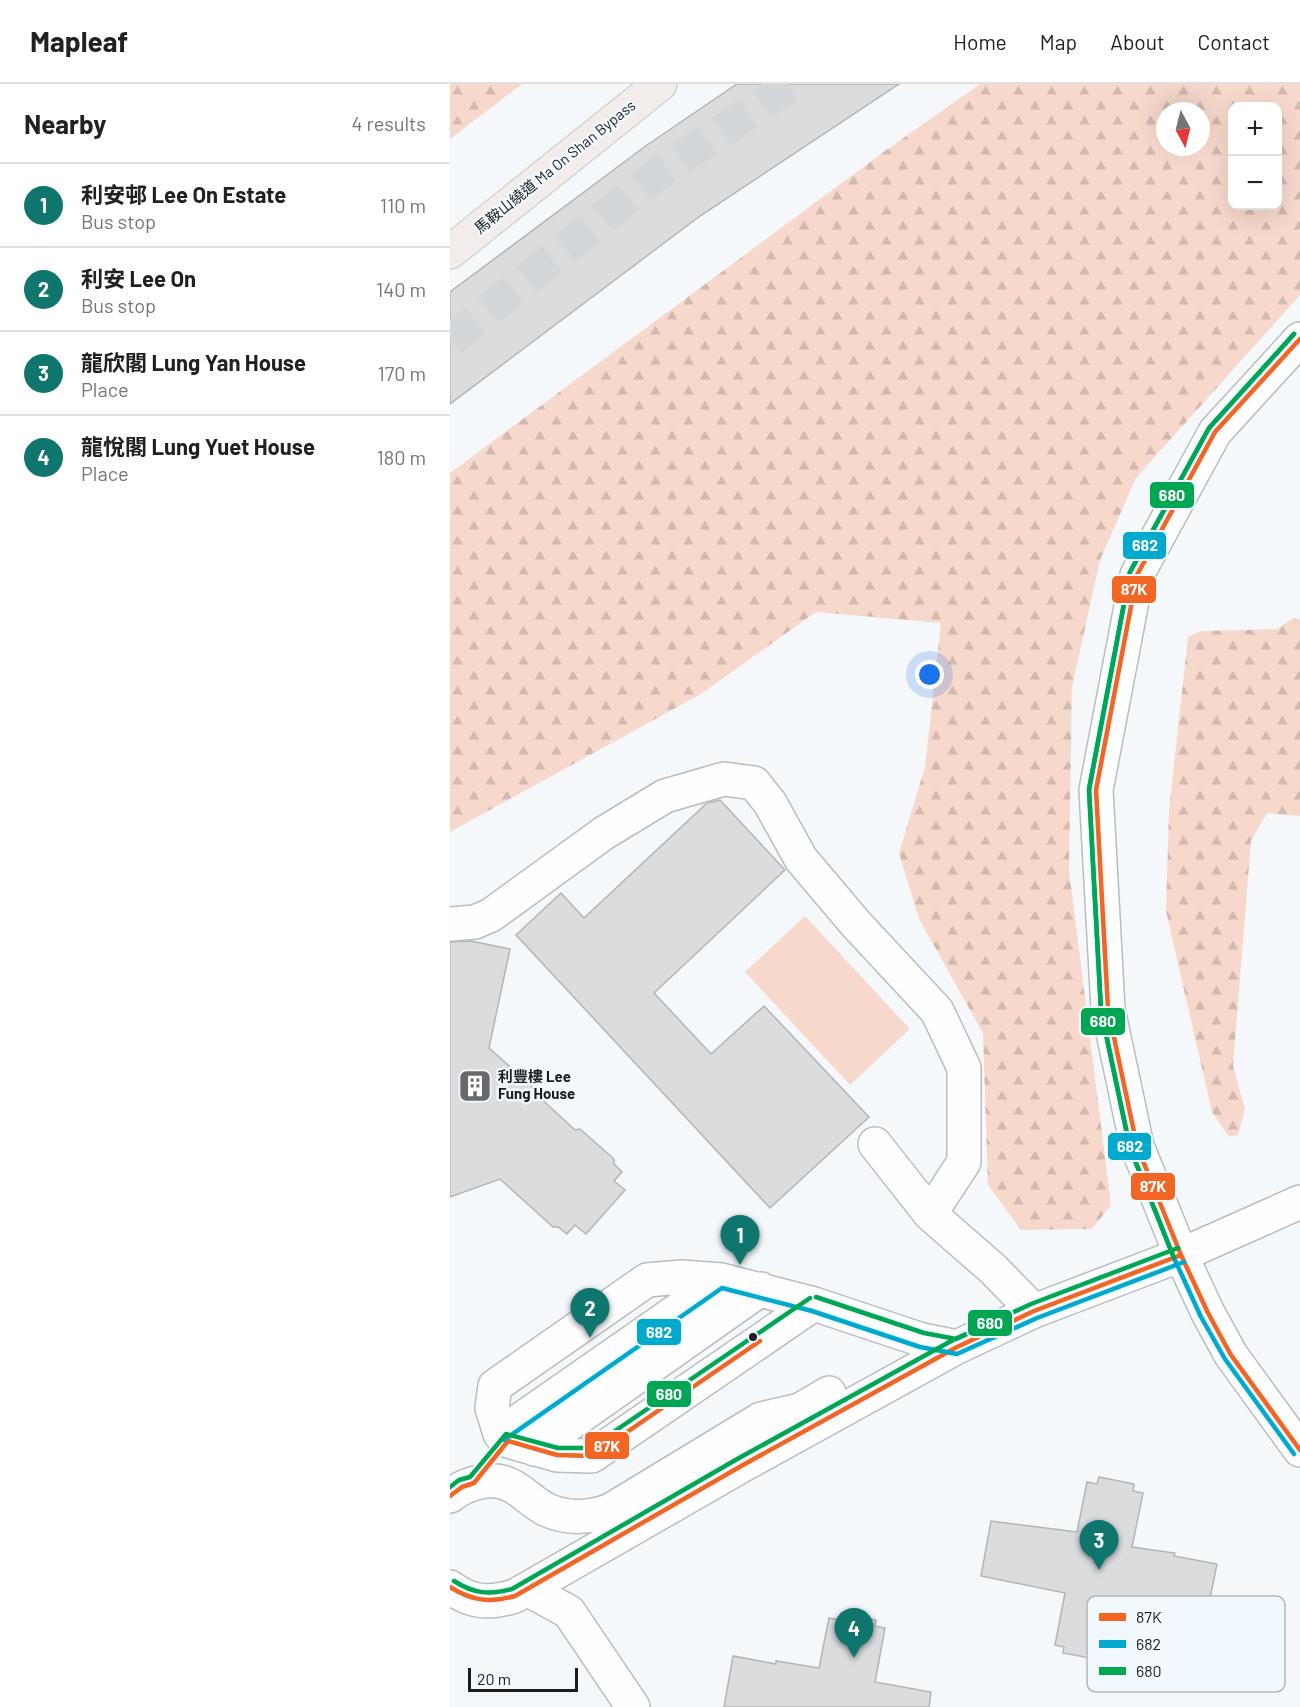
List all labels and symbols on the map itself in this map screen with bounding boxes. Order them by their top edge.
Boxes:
street label: 馬鞍山繞道 Ma On Shan Bypass [470,96,638,237]
north arrow [1156,102,1210,156]
line badge: 680 [1149,481,1195,509]
text: 680 [1159,485,1185,504]
line badge: 682 [1122,531,1167,560]
text: 682 [1132,535,1158,554]
line badge: 87K [1111,575,1157,604]
text: 87K [1121,579,1147,598]
your location [915,660,944,689]
line badge: 680 [1080,1007,1126,1036]
text: 680 [1090,1011,1116,1030]
place label: 利豐樓 Lee Fung House [498,1067,575,1102]
building icon: 利豐樓 Lee Fung House [457,1068,493,1104]
line badge: 682 [1107,1132,1152,1161]
text: 682 [1117,1136,1143,1155]
line badge: 87K [1130,1172,1176,1201]
text: 87K [1140,1176,1166,1195]
pin: 1 [720,1216,760,1265]
pin: 2 [570,1288,610,1338]
line badge: 680 [967,1309,1013,1337]
text: 680 [977,1313,1003,1332]
line badge: 682 [636,1318,682,1346]
text: 682 [646,1322,672,1341]
unlabelled marker [747,1331,759,1343]
line badge: 680 [646,1380,692,1408]
text: 680 [656,1384,682,1403]
line badge: 87K [584,1431,630,1460]
text: 87K [594,1436,620,1455]
pin: 3 [1080,1520,1118,1570]
legend [1087,1596,1285,1692]
text: 87K [1136,1607,1162,1626]
pin: 4 [834,1608,874,1658]
text: 682 [1136,1634,1161,1653]
text: 680 [1136,1661,1162,1680]
scale bar [468,1665,578,1692]

